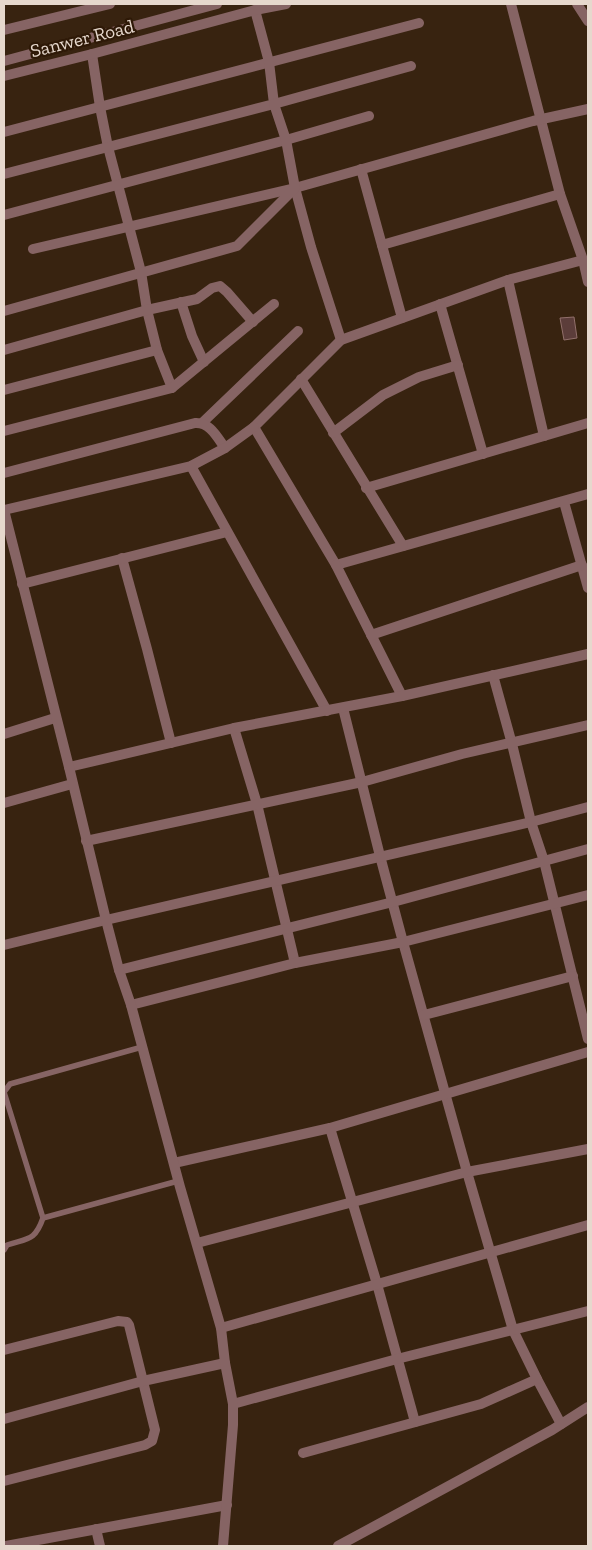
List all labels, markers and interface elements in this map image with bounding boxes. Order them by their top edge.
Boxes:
street label: Sanwer Road [28,14,137,62]

